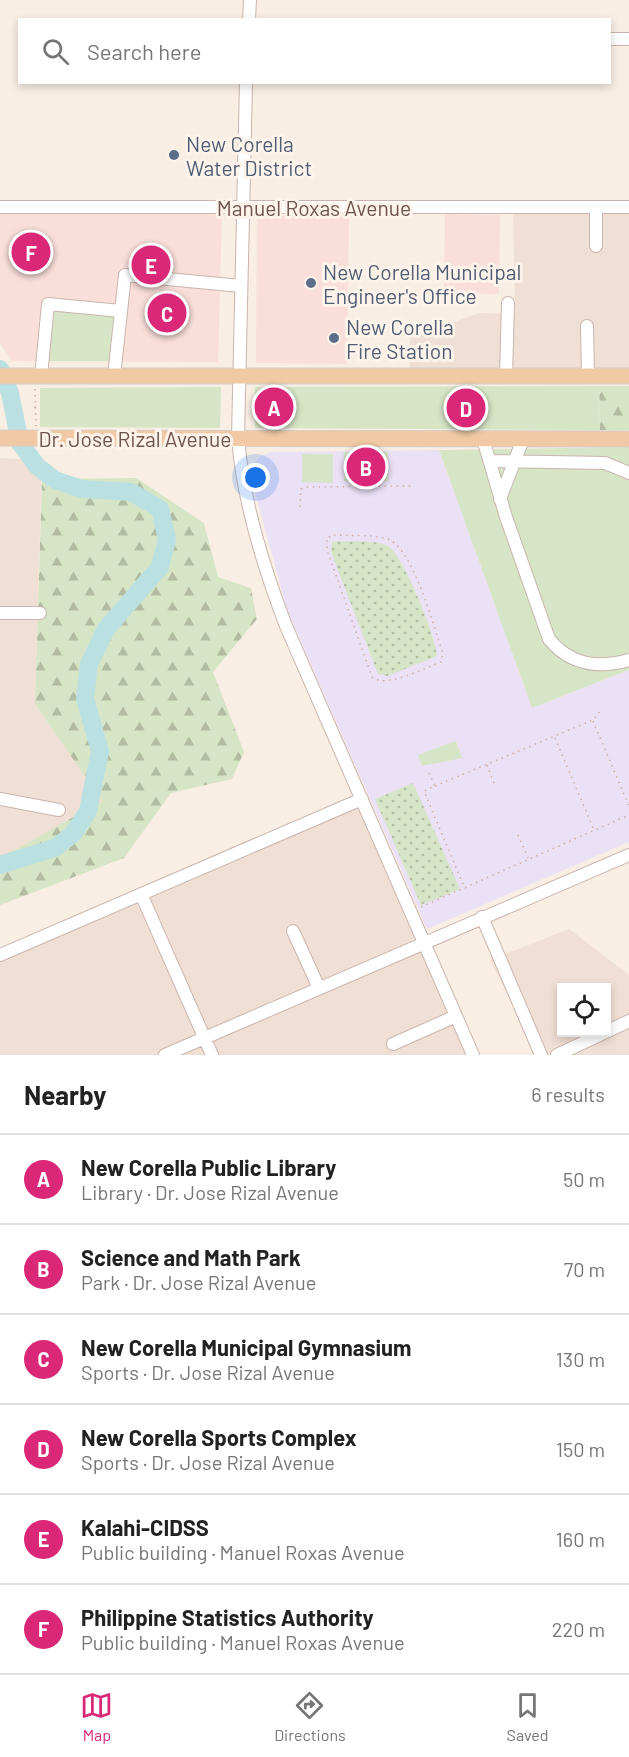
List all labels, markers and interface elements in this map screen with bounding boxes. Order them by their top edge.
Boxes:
search box [18,18,611,84]
icon: search [39,35,72,68]
text: Search here [87,38,201,64]
place label: New Corella Water District [186,131,312,180]
marker: New Corella Water District [167,148,181,162]
street label: Manuel Roxas Avenue [217,195,411,220]
pin: F [12,230,51,274]
pin: E [132,242,170,288]
place label: New Corella Municipal Engineer's Office [323,259,521,308]
marker: New Corella Municipal Engineer's Office [304,276,318,290]
pin: C [148,290,186,336]
place label: New Corella Fire Station [346,314,454,363]
marker: New Corella Fire Station [327,331,341,345]
pin: A [254,384,294,430]
pin: D [446,386,486,430]
street label: Dr. Jose Rizal Avenue [38,426,232,451]
pin: B [346,444,386,490]
your location [241,463,270,492]
map controls [557,983,611,1037]
button: locate [557,983,611,1037]
text: Nearby [24,1079,106,1110]
text: 6 results [531,1082,605,1106]
text: New Corella Public Library [81,1154,336,1180]
text: A [37,1167,50,1191]
text: 50 m [563,1167,605,1191]
text: Library · Dr. Jose Rizal Avenue [81,1180,339,1204]
text: Science and Math Park [81,1244,301,1270]
text: B [37,1257,50,1281]
text: 70 m [564,1257,605,1281]
text: Park · Dr. Jose Rizal Avenue [81,1270,316,1294]
text: New Corella Municipal Gymnasium [81,1334,411,1360]
text: C [37,1347,50,1371]
text: 130 m [556,1347,605,1371]
text: Sports · Dr. Jose Rizal Avenue [81,1360,335,1384]
text: New Corella Sports Complex [81,1424,356,1450]
text: D [37,1437,50,1461]
text: 150 m [556,1437,605,1461]
text: Sports · Dr. Jose Rizal Avenue [81,1450,335,1474]
text: Kalahi-CIDSS [81,1514,209,1540]
text: E [38,1527,49,1551]
text: 160 m [556,1527,605,1551]
text: Public building · Manuel Roxas Avenue [81,1540,405,1564]
text: Philippine Statistics Authority [81,1604,374,1630]
text: F [38,1617,49,1641]
text: 220 m [552,1617,605,1641]
text: Public building · Manuel Roxas Avenue [81,1630,405,1654]
tab: Map [80,1689,113,1744]
tab: Directions [274,1689,346,1744]
tab: Saved [507,1689,549,1744]

